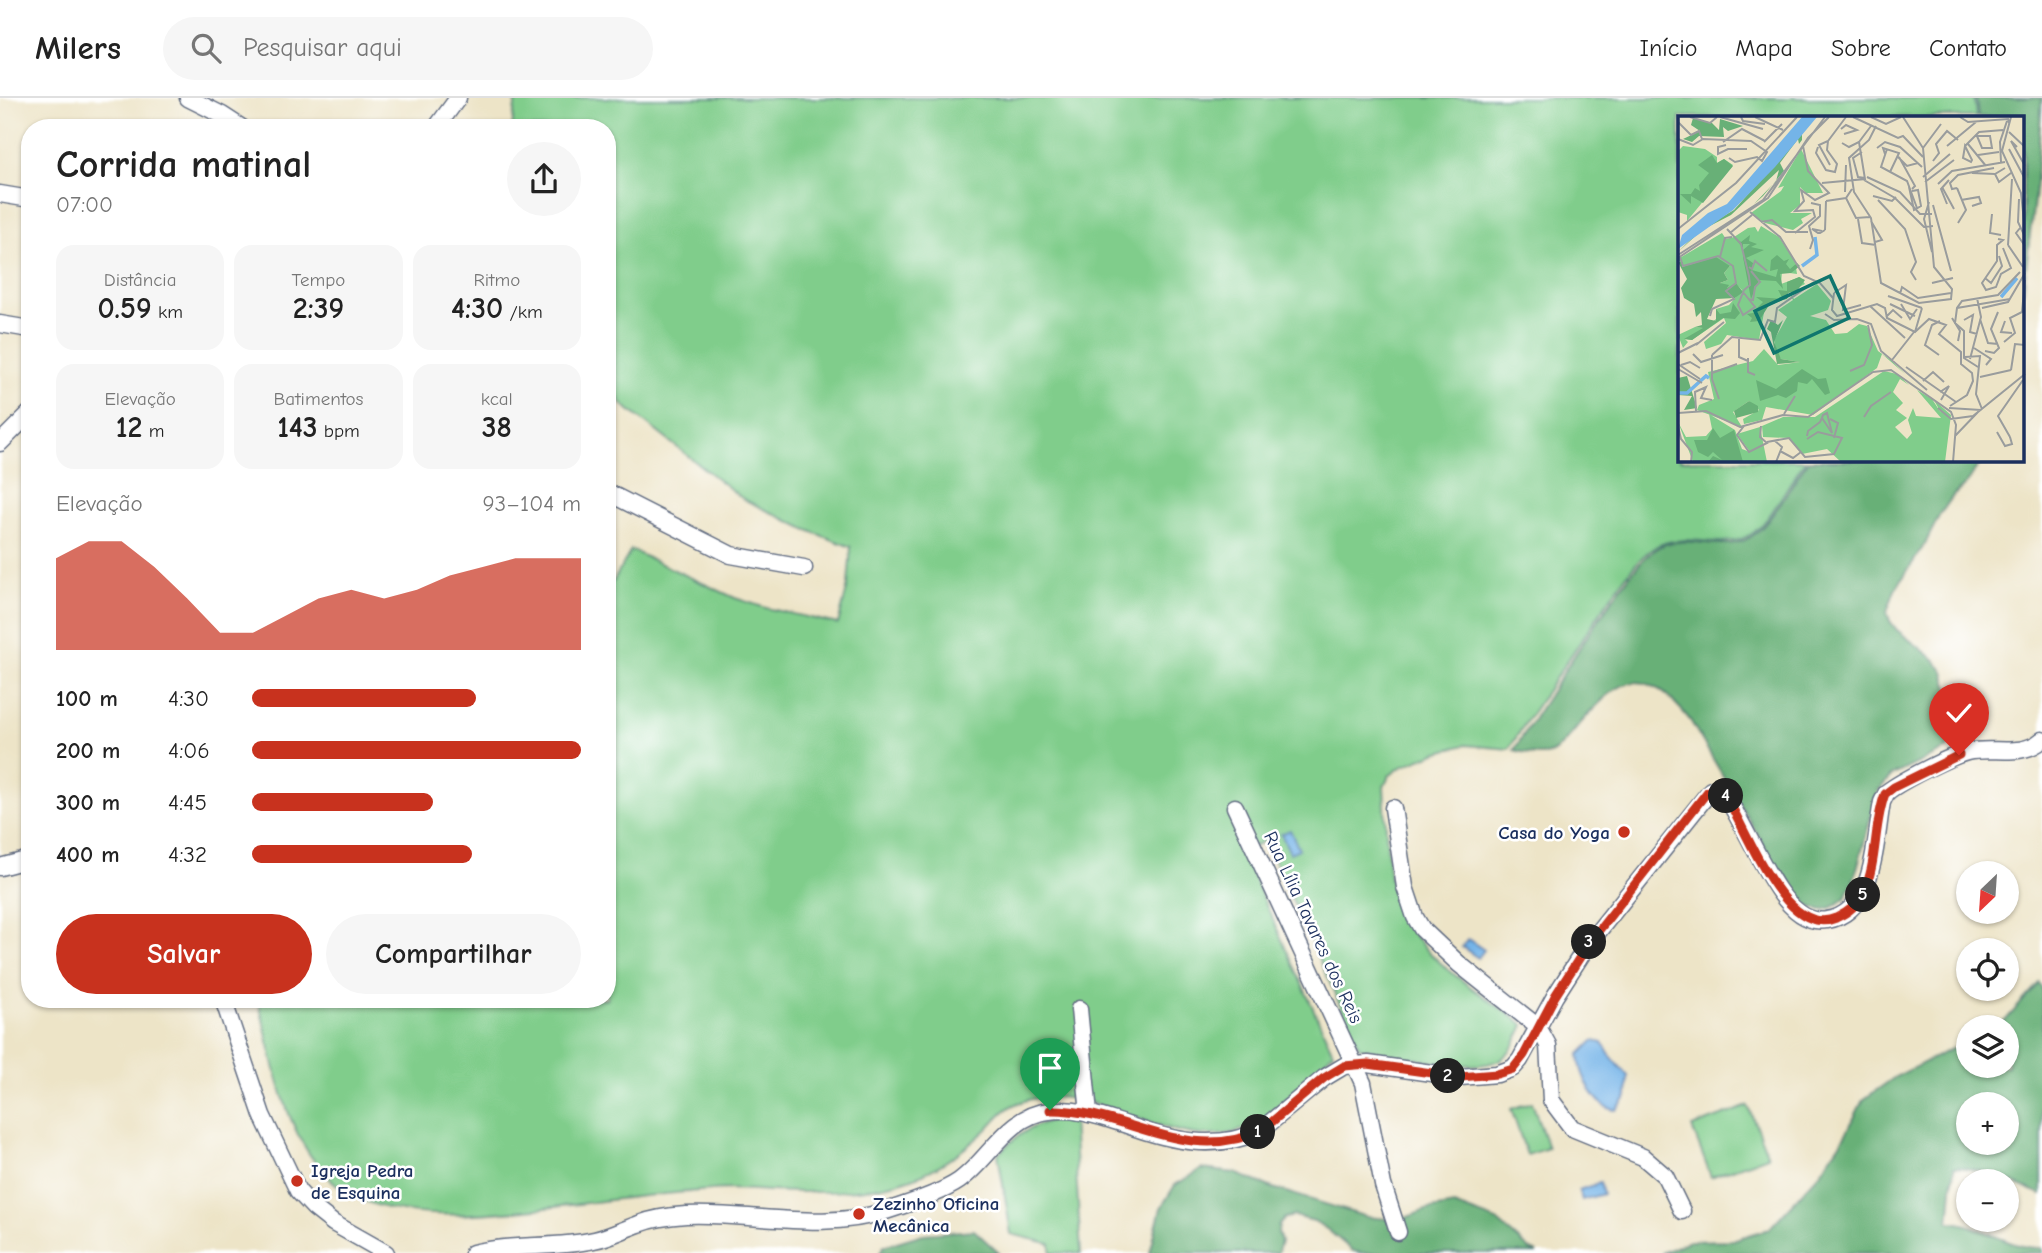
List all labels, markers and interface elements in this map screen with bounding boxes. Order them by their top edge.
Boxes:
search box [163,17,653,80]
text: Milers [35,29,121,67]
icon: search [187,29,225,67]
text: Pesquisar aqui [243,33,402,63]
text: Início [1639,34,1697,62]
text: Mapa [1735,34,1793,62]
text: Sobre [1831,34,1891,62]
text: Contato [1929,34,2007,62]
inset map [1678,116,2024,462]
button: share [507,142,581,216]
text: Corrida matinal [56,143,311,187]
text: 07:00 [56,191,113,218]
text: Distância [104,269,176,291]
text: Tempo [292,269,345,291]
text: Ritmo [473,269,520,291]
text: 0.59 [97,291,152,326]
text: 2:39 [293,291,344,326]
text: 4:30 [451,291,503,326]
text: km [152,301,183,323]
text: /km [503,301,543,323]
text: Elevação [104,388,176,410]
text: Batimentos [274,388,363,410]
text: kcal [481,388,513,410]
text: 12 [116,410,143,445]
text: 143 [277,410,318,445]
text: 38 [482,410,512,445]
text: m [143,420,165,442]
text: bpm [318,420,360,442]
text: Elevação [56,490,143,517]
text: 93–104 m [482,490,581,517]
pin [1929,683,1989,755]
text: 100 m [56,685,118,712]
text: 4:30 [168,685,209,712]
icon: check [1940,694,1978,732]
text: 200 m [56,737,120,764]
text: 4:06 [168,737,210,764]
pin: 4 [1708,778,1744,814]
text: 4 [1721,784,1730,806]
text: 300 m [56,789,120,816]
text: 4:45 [168,789,207,816]
place label: Casa do Yoga [1498,822,1610,844]
marker: Casa do Yoga [1616,824,1632,840]
street label: Rua Lília Tavares dos Reis [1259,828,1367,1027]
text: 400 m [56,841,120,868]
text: 4:32 [168,841,207,868]
north arrow [1956,861,2020,924]
map controls [1956,861,2019,1232]
pin: 5 [1846,878,1881,912]
text: 5 [1857,883,1868,905]
button: Salvar [56,914,312,994]
button: Compartilhar [326,914,581,994]
pin: 3 [1572,924,1606,960]
text: 3 [1584,930,1593,952]
button: locate [1956,938,2019,1001]
button: layers [1956,1015,2019,1078]
pin [1020,1038,1080,1110]
icon: arrive [1031,1049,1069,1087]
pin: 2 [1430,1058,1466,1094]
text: 2 [1443,1064,1452,1086]
button: + [1956,1092,2019,1155]
pin: 1 [1240,1114,1276,1150]
text: 1 [1254,1120,1261,1142]
place label: Igreja Pedra de Esquina [311,1160,413,1204]
button: − [1956,1169,2019,1232]
marker: Igreja Pedra de Esquina [289,1173,305,1189]
place label: Zezinho Oficina Mecânica [873,1193,999,1237]
marker: Zezinho Oficina Mecânica [851,1206,867,1222]

